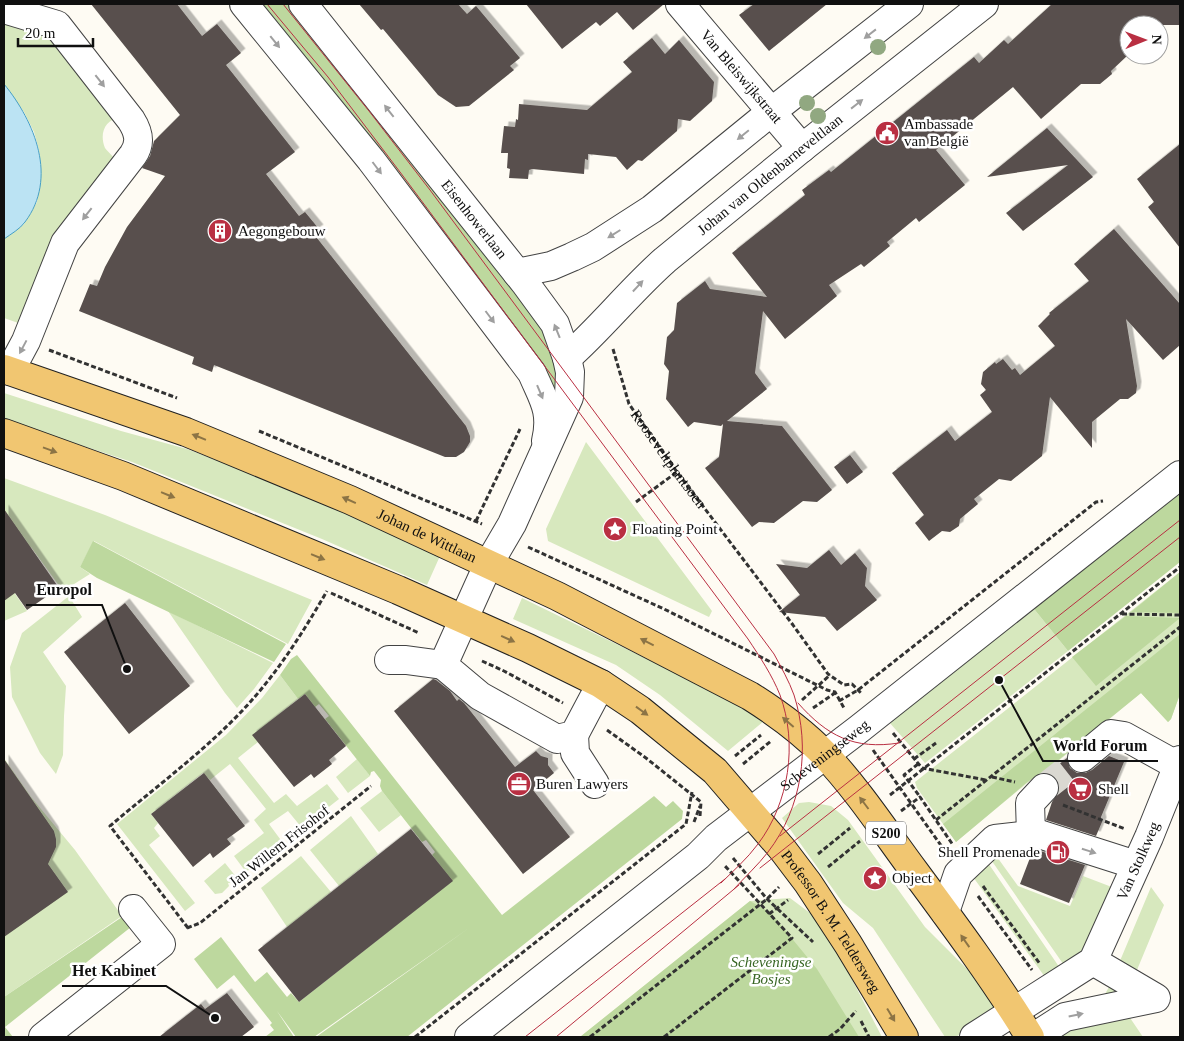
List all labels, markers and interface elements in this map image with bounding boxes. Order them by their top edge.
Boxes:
scale bar [18,15,92,47]
north arrow [1119,15,1169,65]
text: 20 m [25,25,56,41]
street label: Van Bleiswijkstraat [697,27,786,127]
one-way arrow [864,28,877,39]
one-way arrow [270,35,281,48]
text: N [1149,35,1164,45]
one-way arrow [95,74,106,87]
one-way arrow [851,99,864,110]
one-way arrow [384,104,394,118]
street label: Johan van Oldenbarneveltlaan [694,111,846,238]
place label: Ambassade van België [904,116,973,149]
public building icon: Ambassade van België [874,120,900,146]
one-way arrow [737,129,750,140]
one-way arrow [372,161,382,175]
street label: Eisenhowerlaan [438,177,511,262]
one-way arrow [82,207,93,220]
building icon: Aegongebouw [207,218,233,244]
place label: Aegongebouw [238,223,326,239]
one-way arrow [608,229,621,238]
one-way arrow [632,281,644,293]
one-way arrow [485,310,495,324]
one-way arrow [553,323,561,338]
one-way arrow [19,340,27,354]
one-way arrow [537,385,545,399]
street label: Rooseveltplantsoen [628,407,710,512]
one-way arrow [192,433,206,441]
one-way arrow [42,447,57,454]
one-way arrow [161,491,175,499]
one-way arrow [342,495,356,503]
street label: Johan de Wittlaan [375,506,480,566]
place icon: Floating Point [602,516,628,542]
place label: Floating Point [632,521,718,537]
one-way arrow [311,553,325,561]
callout: Europol [26,574,102,605]
text: Europol [36,581,92,599]
one-way arrow [501,636,515,644]
one-way arrow [640,638,654,646]
one-way arrow [635,706,648,717]
street label: Scheveningseweg [777,716,873,794]
one-way arrow [783,716,795,728]
callout: World Forum [1043,730,1158,761]
text: World Forum [1053,737,1148,754]
office icon: Buren Lawyers [506,771,532,797]
place label: Buren Lawyers [536,776,628,792]
supermarket icon: Shell [1067,776,1093,802]
place label: Shell [1098,781,1129,797]
one-way arrow [859,796,869,810]
street label: Jan Willem Frisohof [226,802,332,890]
street label: Van Stolkweg [1114,819,1162,902]
road number: S200 [866,821,906,844]
fuel station icon: Shell Promenade [1045,839,1071,865]
place label: Shell Promenade [938,844,1040,860]
street label: Professor B. M. Teldersweg [778,847,884,996]
one-way arrow [1082,848,1097,855]
place icon: Object [862,865,888,891]
place label: Object [892,870,933,886]
one-way arrow [960,934,970,948]
park label: Scheveningse Bosjes [731,954,812,987]
callout: Het Kabinet [62,955,166,986]
text: Het Kabinet [72,962,157,979]
one-way arrow [886,1009,895,1022]
one-way arrow [1069,1010,1085,1018]

